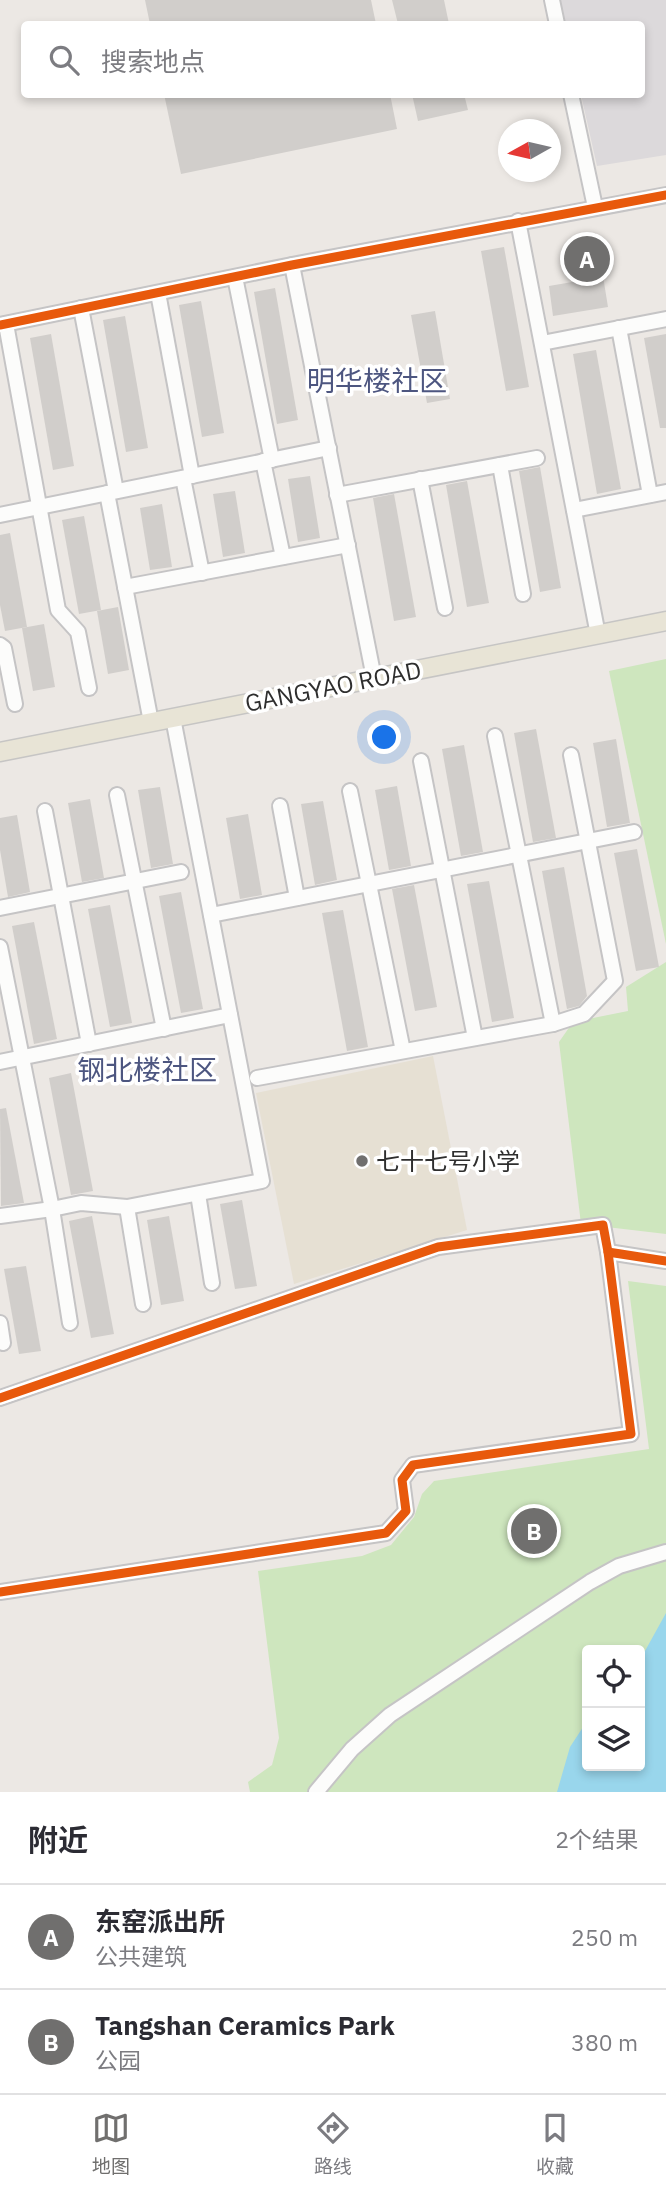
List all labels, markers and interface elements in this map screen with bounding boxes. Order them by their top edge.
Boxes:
search box [21,21,645,98]
icon: search [45,41,83,79]
text: 搜索地点 [101,44,205,78]
north arrow [498,119,561,182]
pin: A [564,233,610,285]
district label: 明华楼社区 [307,362,447,399]
street label: GANGYAO ROAD [242,653,424,719]
your location [367,720,401,754]
district label: 钢北楼社区 [77,1051,217,1088]
place label: 七十七号小学 [376,1145,520,1177]
marker: 七十七号小学 [354,1153,370,1169]
pin: B [511,1505,557,1557]
map controls [582,1645,645,1771]
button: locate [582,1645,645,1708]
button: layers [582,1708,645,1771]
text: 附近 [28,1820,88,1859]
text: 2个结果 [555,1824,638,1854]
text: 东窑派出所 [95,1904,225,1938]
text: A [43,1922,59,1952]
text: 250 m [571,1922,638,1952]
text: 公共建筑 [95,1941,187,1971]
text: Tangshan Ceramics Park [95,2008,395,2042]
text: B [43,2027,59,2057]
text: 380 m [571,2027,638,2057]
text: 公园 [95,2045,141,2075]
tab: 地图 [92,2109,130,2178]
tab: 路线 [314,2109,352,2178]
tab: 收藏 [536,2109,574,2178]

